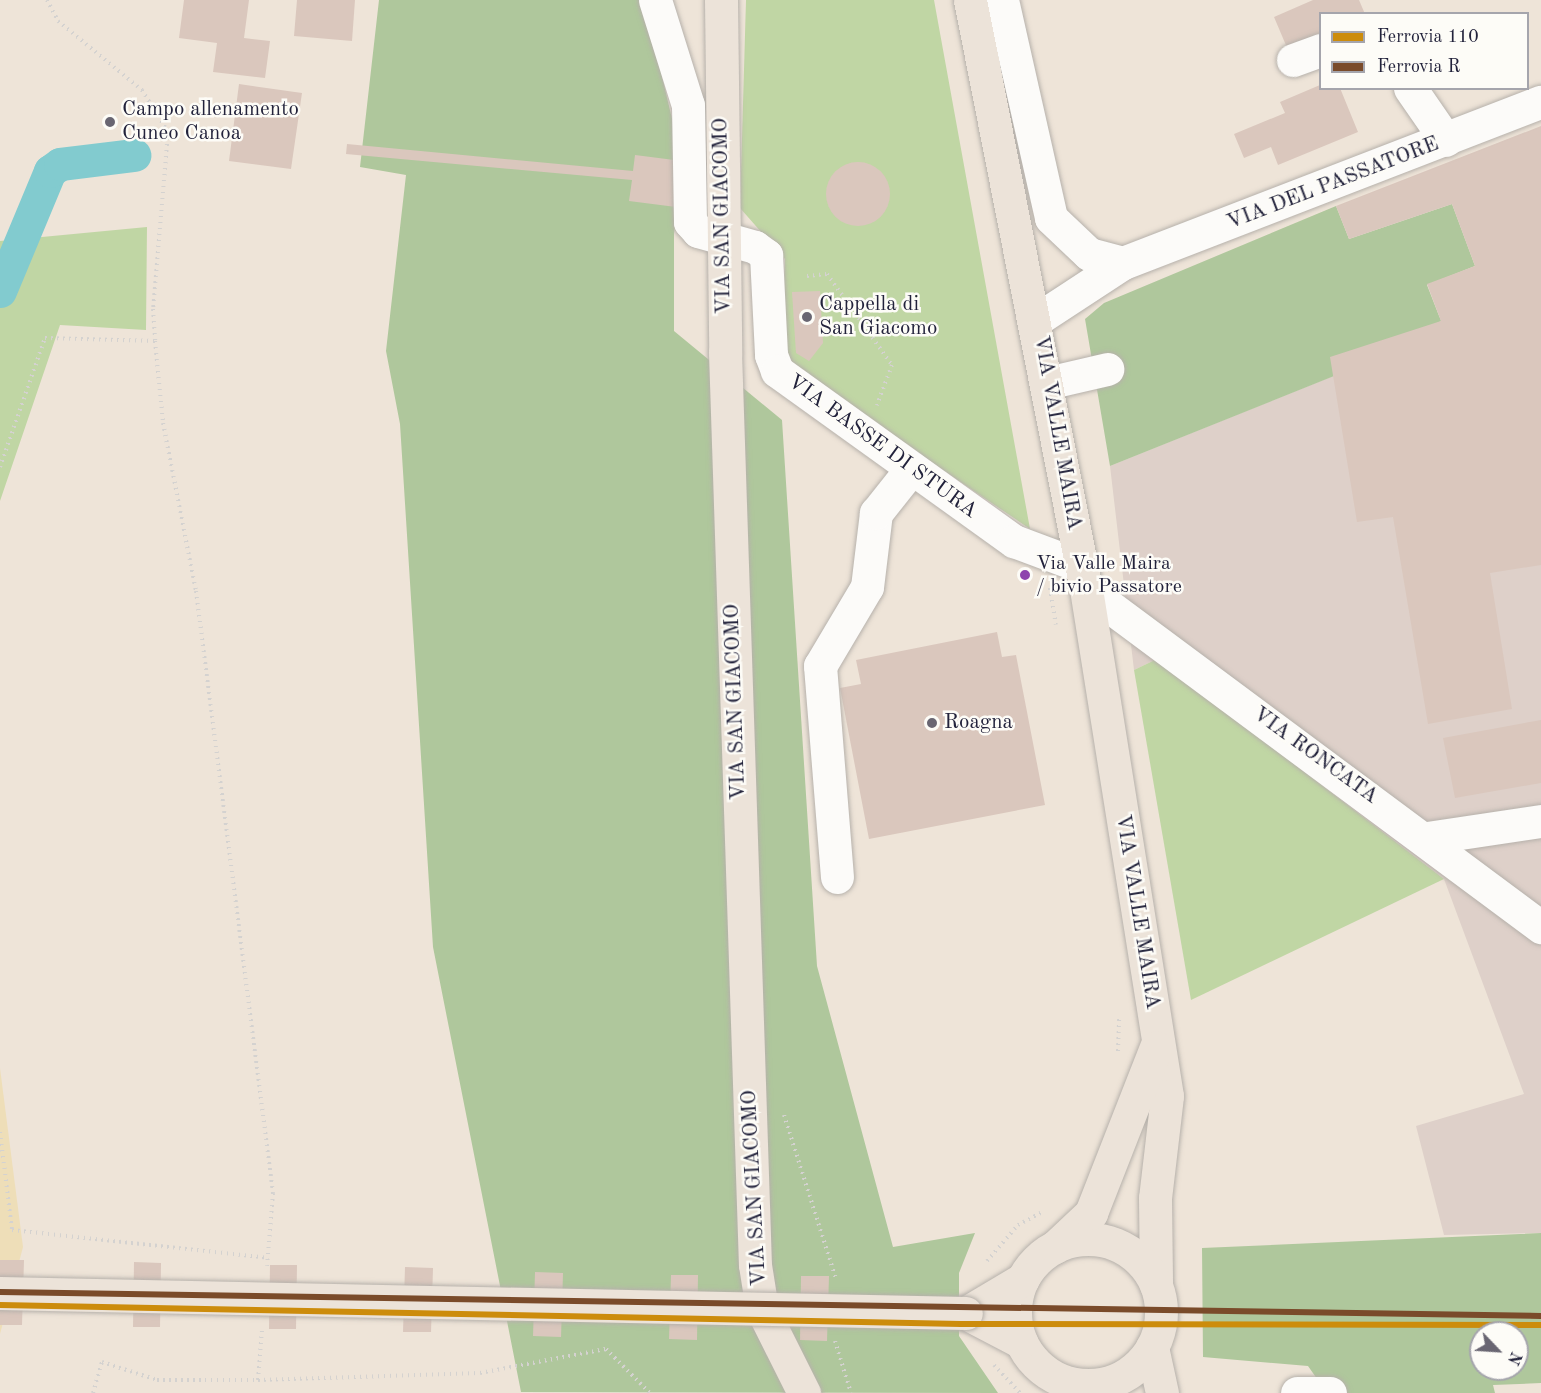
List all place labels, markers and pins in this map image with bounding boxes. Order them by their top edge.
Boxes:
place label: Campo allenamento Cuneo Canoa [122,97,299,147]
marker: Campo allenamento Cuneo Canoa [103,115,117,129]
place label: Cappella di San Giacomo [819,292,937,342]
marker: Cappella di San Giacomo [800,310,814,324]
place label: Via Valle Maira / bivio Passatore [1036,552,1182,599]
marker: Via Valle Maira / bivio Passatore [1019,569,1031,581]
place label: Roagna [944,710,1013,736]
marker: Roagna [925,716,939,730]

